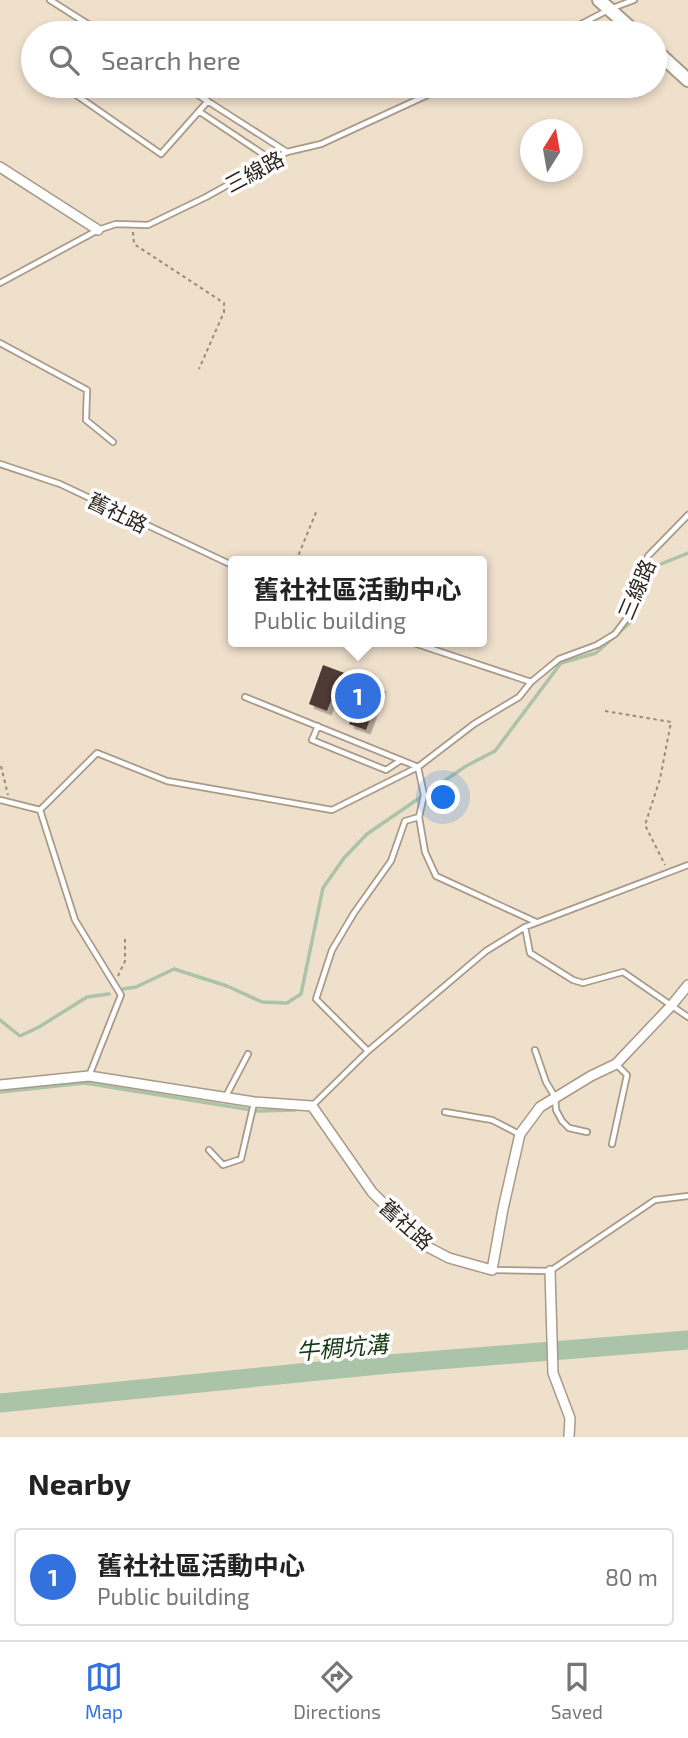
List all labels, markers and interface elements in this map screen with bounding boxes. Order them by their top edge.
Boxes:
search box [21,21,667,98]
icon: search [45,41,83,79]
text: Search here [101,44,241,75]
north arrow [520,119,583,182]
street label: 三線路 [220,145,288,197]
street label: 舊社路 [84,487,152,537]
street label: 三線路 [612,555,660,623]
popup [228,556,487,647]
text: 舊社社區活動中心 [253,573,462,604]
text: Public building [253,606,406,634]
pin: 1 [335,670,381,722]
your location [426,780,460,814]
street label: 舊社路 [375,1194,439,1254]
water label: 牛稠坑溝 [295,1329,392,1365]
text: Nearby [28,1465,131,1501]
text: 舊社社區活動中心 [97,1549,305,1580]
text: 1 [48,1563,58,1591]
text: 80 m [605,1563,658,1591]
text: Public building [97,1582,250,1610]
tab: Map [85,1658,123,1723]
tab: Directions [293,1658,381,1723]
tab: Saved [551,1658,603,1723]

